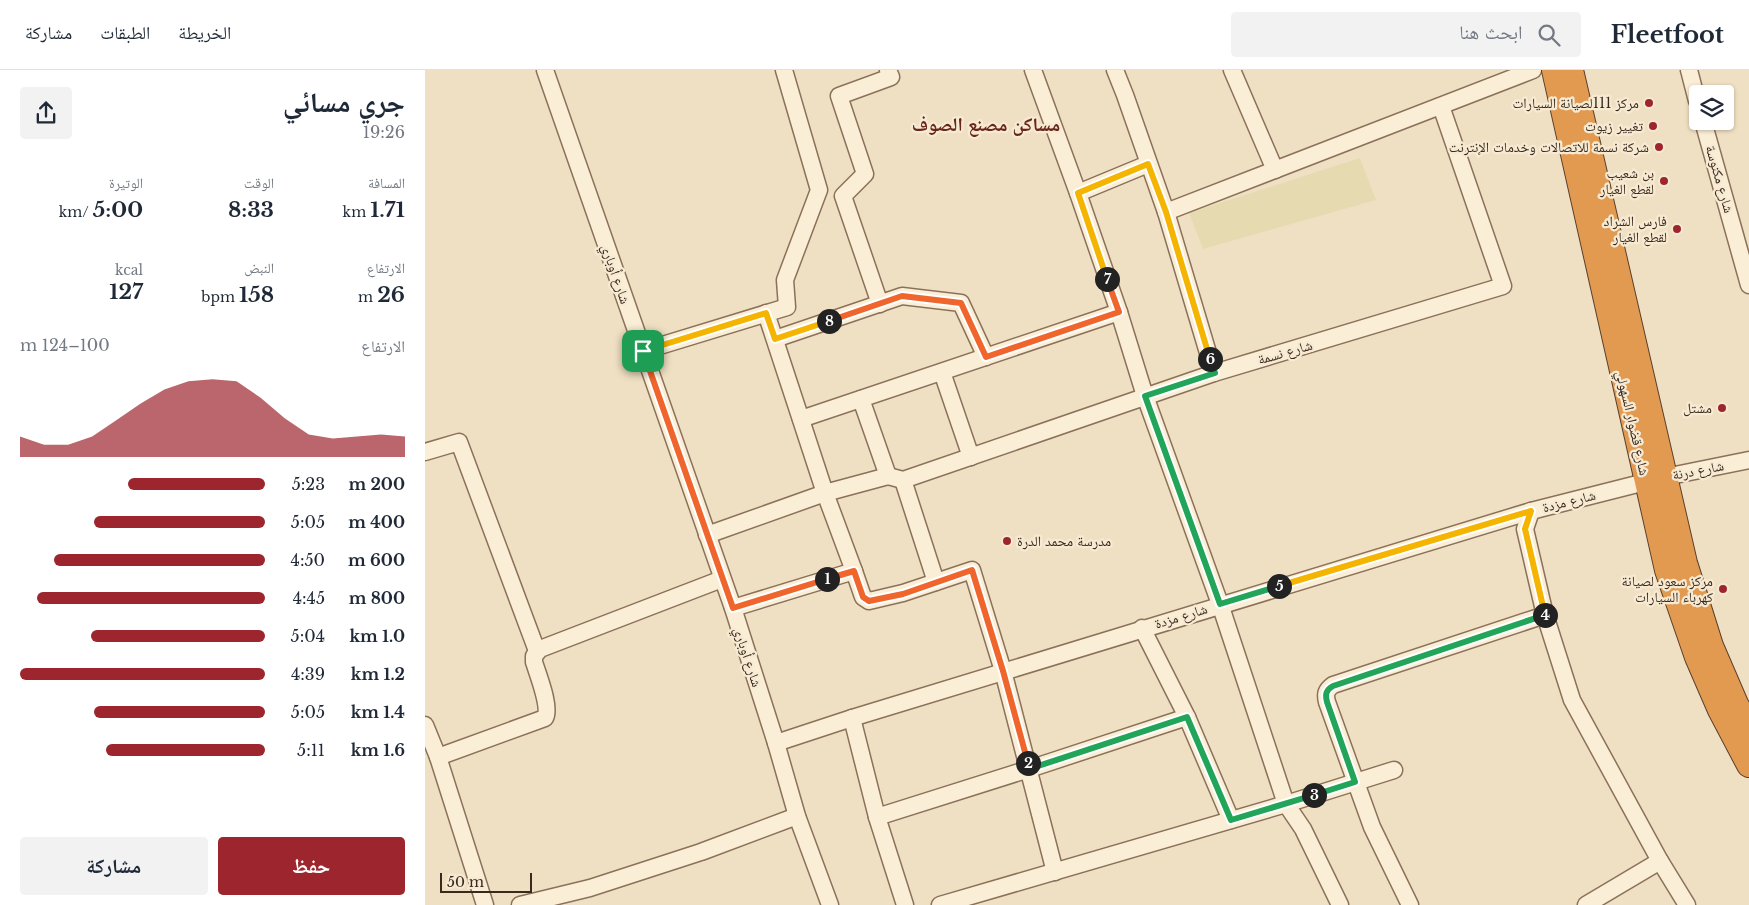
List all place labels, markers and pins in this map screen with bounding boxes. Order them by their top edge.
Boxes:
place label: مركز 111لصيانة السيارات [1512,94,1639,112]
marker: مركز 111لصيانة السيارات [1643,97,1655,109]
place label: تغيير زيوت [1585,117,1643,135]
marker: تغيير زيوت [1647,120,1659,132]
place label: شركة نسمة للاتصالات وخدمات الإنترنت [1449,138,1649,156]
marker: شركة نسمة للاتصالات وخدمات الإنترنت [1653,141,1665,153]
place label: بن شعيب لقطع الغيار [1599,164,1654,199]
marker: بن شعيب لقطع الغيار [1658,175,1670,187]
place label: فارس الشراد لقطع الغيار [1604,212,1667,247]
marker: فارس الشراد لقطع الغيار [1671,223,1683,235]
pin: 7 [1095,266,1119,292]
pin: 8 [817,308,841,334]
pin [622,330,664,372]
pin: 6 [1197,346,1223,372]
place label: مشتل [1683,399,1712,417]
marker: مشتل [1716,402,1728,414]
place label: مدرسة محمد الدرة [1017,532,1111,550]
marker: مدرسة محمد الدرة [1001,535,1013,547]
pin: 1 [815,566,839,592]
place label: مركز سعود لصيانة كهرباء السيارات [1621,572,1713,606]
pin: 5 [1267,574,1291,598]
marker: مركز سعود لصيانة كهرباء السيارات [1717,583,1729,595]
pin: 4 [1533,602,1557,628]
pin: 2 [1015,750,1041,776]
pin: 3 [1301,782,1327,808]

